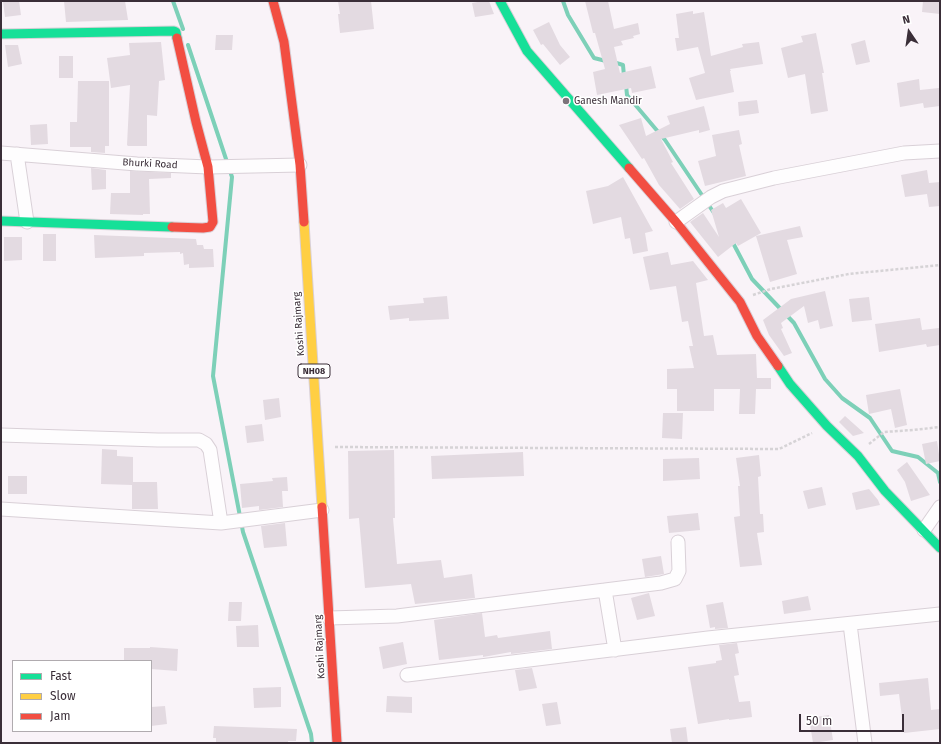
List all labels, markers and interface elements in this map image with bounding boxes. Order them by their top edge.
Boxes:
north arrow [889,12,929,52]
text: N [901,13,911,27]
place label: Ganesh Mandir [574,95,642,107]
marker: Ganesh Mandir [561,96,571,106]
street label: Bhurki Road [122,157,178,171]
street label: Koshi Rajmarg [291,291,307,357]
road number: NH08 [298,364,330,378]
street label: Koshi Rajmarg [312,614,328,680]
legend [12,660,152,732]
text: Fast [50,669,72,683]
text: Slow [50,689,76,703]
scale bar [801,706,906,732]
text: Jam [50,709,70,723]
text: 50 m [806,714,832,728]

